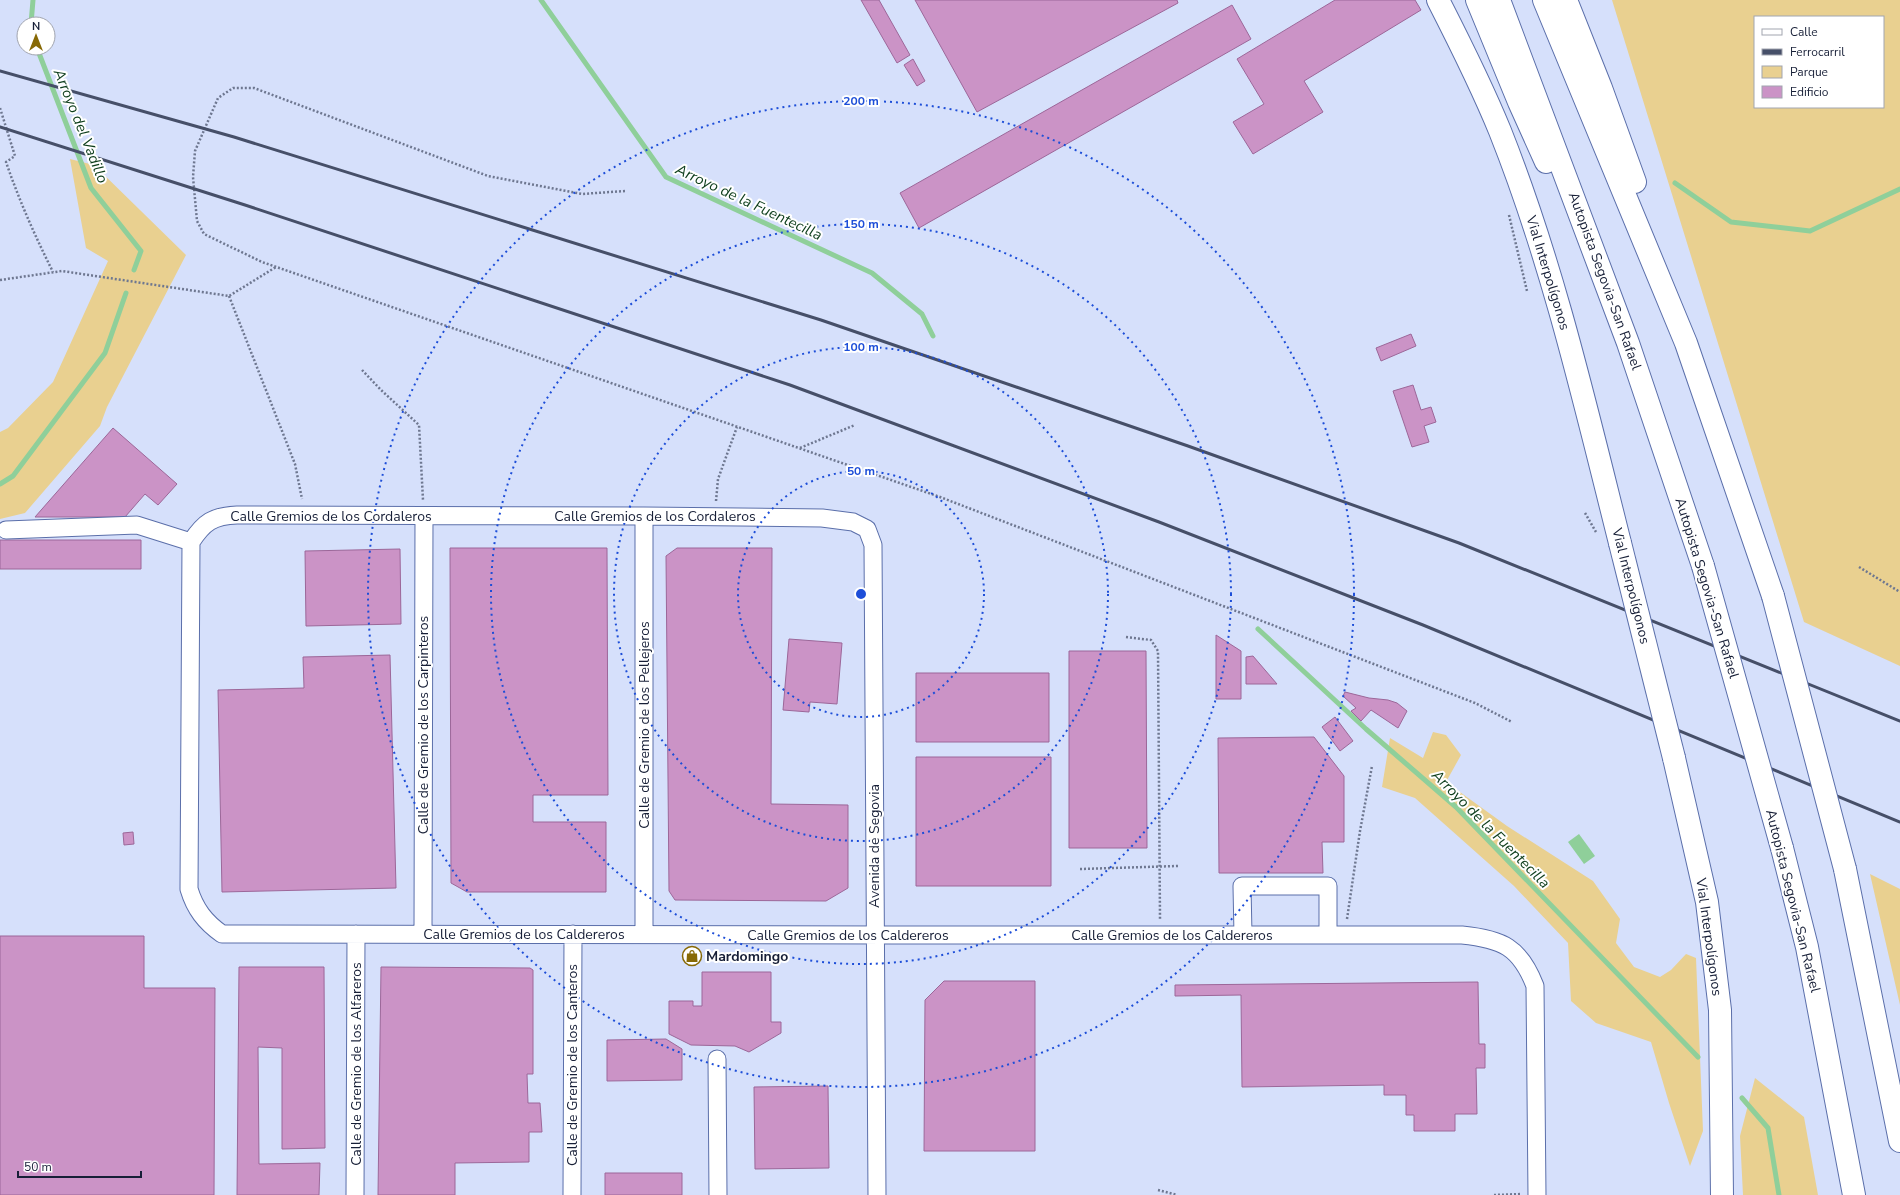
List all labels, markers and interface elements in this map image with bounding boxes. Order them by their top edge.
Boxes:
north arrow [16,16,56,56]
legend [1754,16,1884,108]
text: N [32,19,40,34]
text: Calle [1790,24,1818,40]
text: Ferrocarril [1790,44,1845,60]
text: Parque [1790,64,1828,80]
water label: Arroyo del Vadillo [49,65,113,186]
text: Edificio [1790,84,1829,100]
text: 200 m [843,93,879,109]
water label: Arroyo de la Fuentecilla [671,159,826,245]
street label: Autopista Segovia-San Rafael [1564,189,1646,373]
street label: Vial Interpolígonos [1521,213,1575,333]
text: 150 m [843,216,879,232]
text: 100 m [843,339,879,355]
text: 50 m [847,463,875,479]
street label: Autopista Segovia-San Rafael [1670,495,1744,682]
street label: Calle Gremios de los Cordaleros [230,507,432,526]
street label: Calle Gremios de los Cordaleros [554,507,756,526]
street label: Vial Interpolígonos [1607,525,1655,646]
centre of rings [854,587,868,601]
street label: Calle de Gremio de los Carpinteros [414,616,433,834]
street label: Calle de Gremio de los Pellejeros [635,621,654,829]
water label: Arroyo de la Fuentecilla [1427,765,1555,893]
street label: Avenida de Segovia [865,784,884,908]
street label: Autopista Segovia-San Rafael [1761,807,1825,995]
street label: Vial Interpolígonos [1691,876,1727,997]
street label: Calle Gremios de los Caldereros [423,925,625,944]
street label: Calle Gremios de los Caldereros [747,926,949,945]
street label: Calle Gremios de los Caldereros [1071,926,1273,945]
shop icon: Mardomingo [681,945,703,967]
place label: Mardomingo [706,947,788,966]
street label: Calle de Gremio de los Alfareros [347,962,366,1166]
street label: Calle de Gremio de los Canteros [563,964,582,1166]
scale bar [18,1153,141,1179]
text: 50 m [24,1159,52,1175]

